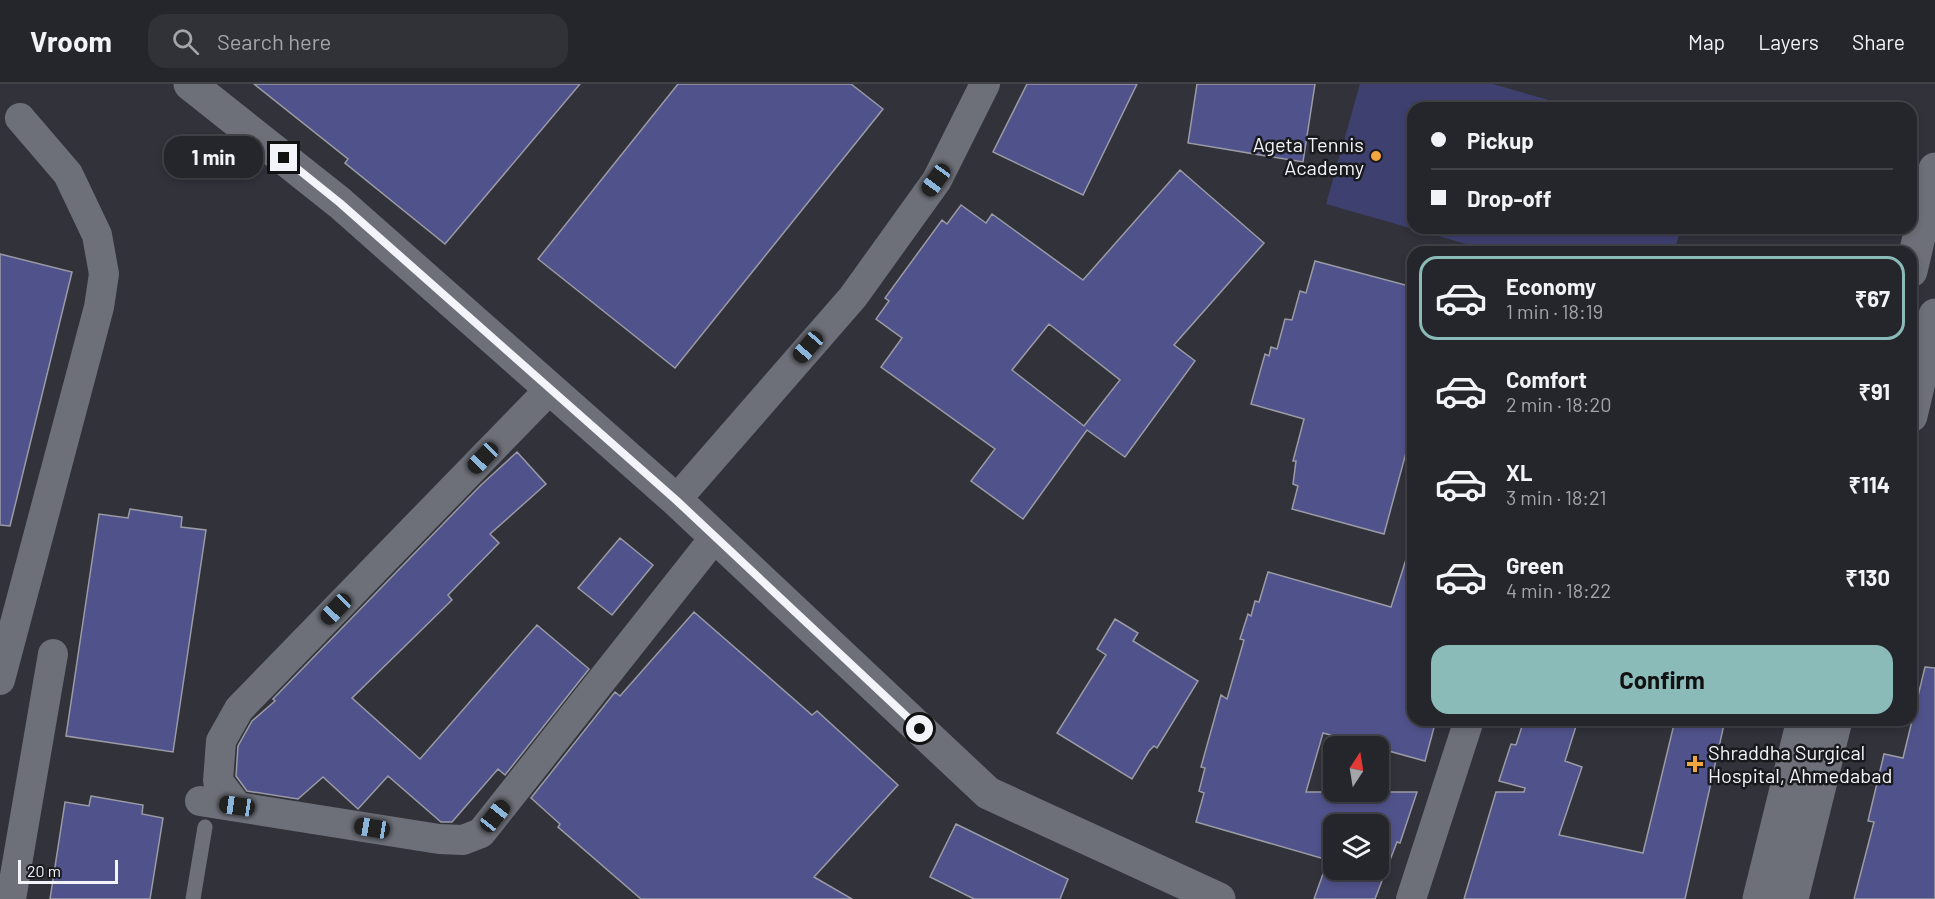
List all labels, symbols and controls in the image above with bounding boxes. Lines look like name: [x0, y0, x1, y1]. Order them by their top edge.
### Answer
search box: [148, 14, 568, 68]
text: Vroom: [30, 24, 112, 58]
icon: search: [169, 25, 202, 58]
text: Search here: [217, 28, 331, 54]
text: Map: [1688, 29, 1725, 54]
text: Layers: [1758, 29, 1819, 54]
text: Share: [1852, 29, 1905, 54]
text: Pickup: [1467, 127, 1534, 153]
place label: Ageta Tennis Academy: [1253, 132, 1364, 179]
callout: 1 min: [164, 137, 263, 179]
route end: [270, 144, 297, 171]
text: 1 min: [192, 145, 235, 169]
marker: Ageta Tennis Academy: [1369, 149, 1383, 163]
car: [918, 160, 954, 200]
text: Drop-off: [1467, 185, 1551, 211]
icon: car: [1434, 271, 1488, 325]
text: Economy: [1506, 273, 1596, 299]
text: ₹67: [1855, 285, 1890, 311]
text: 1 min · 18:19: [1506, 299, 1603, 323]
car: [789, 328, 827, 366]
icon: car: [1434, 364, 1488, 418]
text: Comfort: [1506, 366, 1587, 392]
text: ₹91: [1858, 378, 1890, 404]
text: 2 min · 18:20: [1506, 392, 1612, 416]
car: [464, 439, 502, 477]
icon: car: [1434, 457, 1488, 511]
text: XL: [1506, 459, 1532, 485]
text: ₹114: [1848, 471, 1890, 497]
text: 3 min · 18:21: [1506, 485, 1607, 509]
icon: car: [1434, 550, 1488, 604]
text: Green: [1506, 552, 1564, 578]
text: ₹130: [1845, 564, 1890, 590]
text: 4 min · 18:22: [1506, 578, 1611, 602]
car: [317, 590, 355, 628]
button: Confirm: [1431, 645, 1893, 714]
route start: [906, 715, 933, 742]
north arrow: [1323, 736, 1389, 802]
map controls: [1323, 736, 1389, 880]
place label: Shraddha Surgical Hospital, Ahmedabad: [1708, 740, 1892, 787]
marker: Shraddha Surgical Hospital, Ahmedabad: [1686, 755, 1704, 773]
car: [218, 795, 256, 817]
car: [477, 796, 513, 836]
button: layers: [1323, 814, 1389, 880]
car: [353, 816, 391, 840]
scale bar: [18, 857, 118, 884]
text: 20 m: [27, 861, 61, 880]

